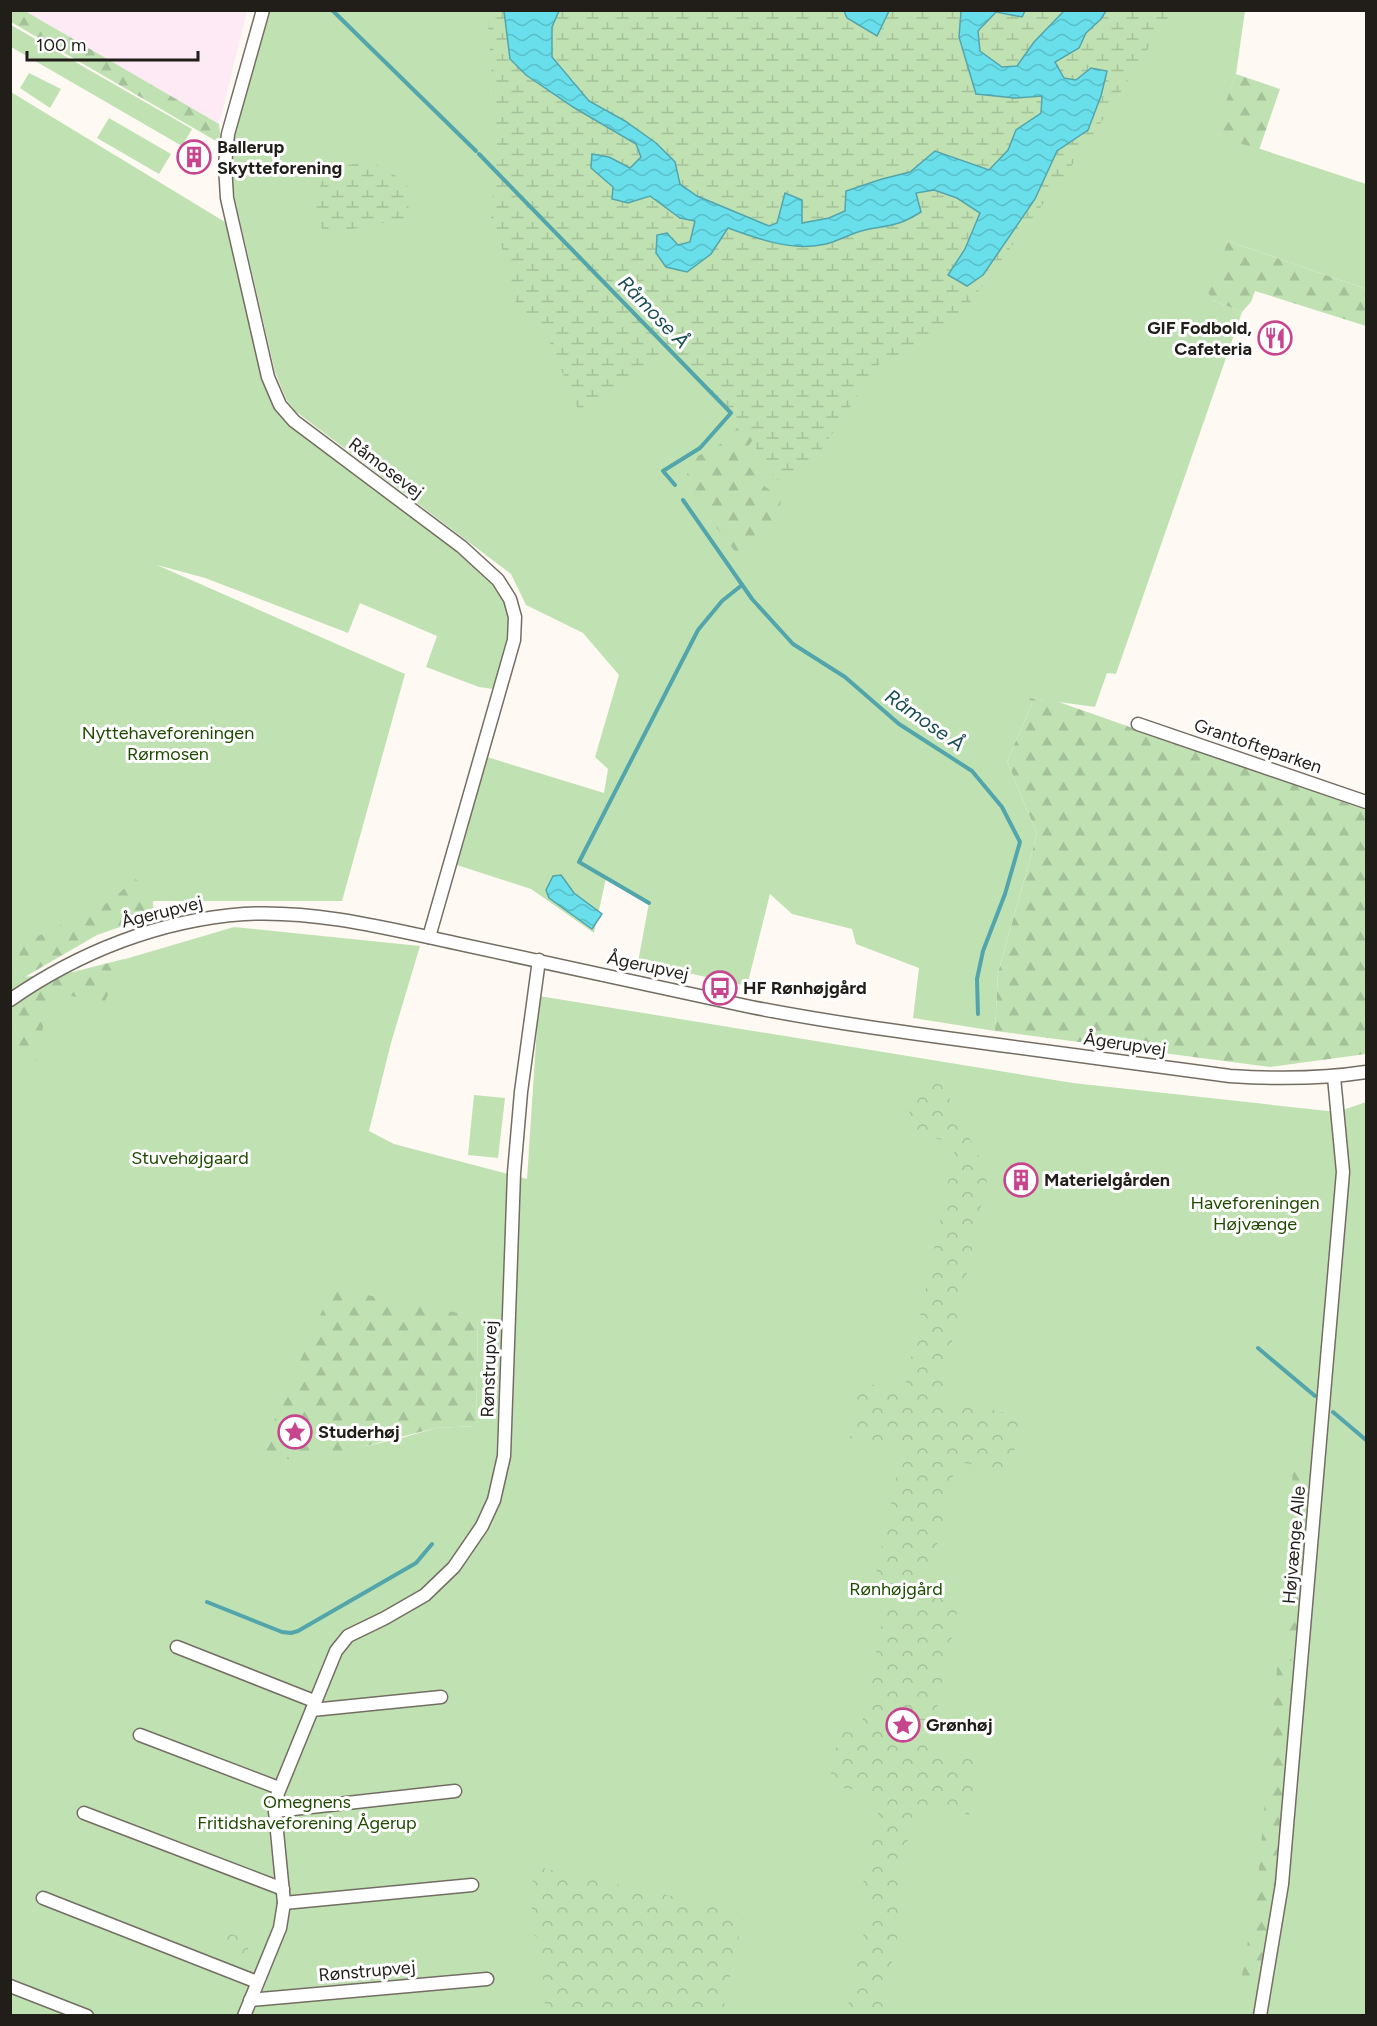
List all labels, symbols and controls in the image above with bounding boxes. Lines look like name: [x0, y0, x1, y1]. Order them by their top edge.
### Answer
scale bar: [27, 24, 198, 62]
text: 100 m: [36, 34, 86, 56]
place label: Ballerup Skytteforening: [217, 136, 342, 179]
building icon: Ballerup Skytteforening: [176, 139, 212, 175]
water label: Råmose Å: [613, 271, 695, 353]
place label: GIF Fodbold, Cafeteria: [1147, 317, 1252, 360]
restaurant icon: GIF Fodbold, Cafeteria: [1257, 320, 1293, 356]
street label: Råmosevej: [344, 433, 428, 503]
water label: Råmose Å: [881, 684, 969, 756]
street label: Grantofteparken: [1191, 714, 1325, 778]
park label: Nyttehaveforeningen Rørmosen: [82, 722, 254, 765]
street label: Ågerupvej: [119, 891, 205, 933]
street label: Ågerupvej: [605, 947, 691, 985]
bus stop icon: HF Rønhøjgård: [702, 970, 738, 1006]
place label: HF Rønhøjgård: [743, 977, 867, 999]
street label: Ågerupvej: [1082, 1027, 1168, 1061]
park label: Stuvehøjgaard: [131, 1147, 249, 1169]
building icon: Materielgården: [1003, 1162, 1039, 1198]
place label: Materielgården: [1044, 1169, 1170, 1191]
park label: Haveforeningen Højvænge: [1190, 1192, 1320, 1235]
street label: Rønstrupvej: [476, 1320, 502, 1418]
place icon: Studerhøj: [277, 1414, 313, 1450]
place label: Studerhøj: [318, 1421, 400, 1443]
street label: Højvænge Alle: [1278, 1485, 1310, 1605]
park label: Rønhøjgård: [849, 1578, 943, 1600]
place icon: Grønhøj: [885, 1707, 921, 1743]
place label: Grønhøj: [926, 1714, 993, 1736]
park label: Omegnens Fritidshaveforening Ågerup: [197, 1791, 417, 1834]
street label: Rønstrupvej: [318, 1956, 416, 1986]

